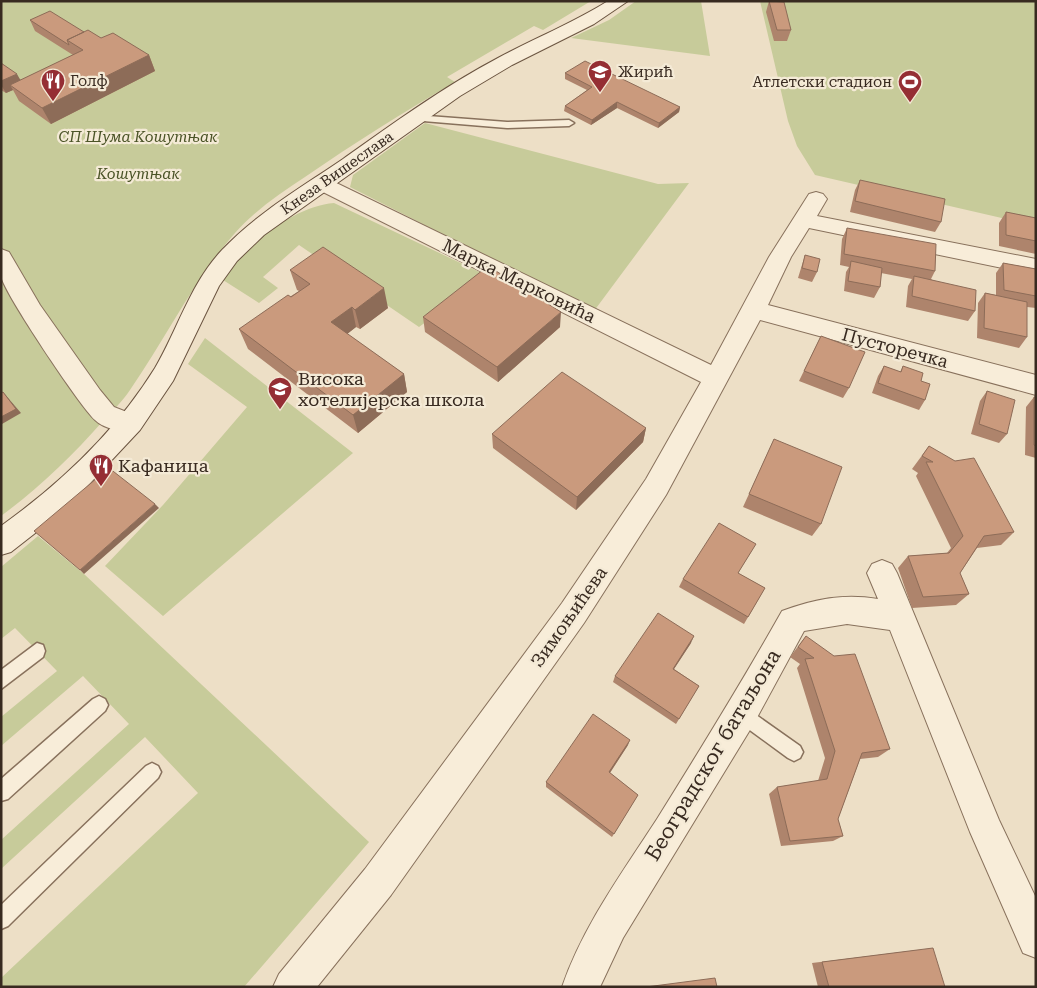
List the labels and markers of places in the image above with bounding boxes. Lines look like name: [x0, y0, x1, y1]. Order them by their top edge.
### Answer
school or university icon: Жирић: [587, 59, 613, 93]
place label: Жирић: [618, 63, 674, 81]
restaurant icon: Голф: [40, 68, 66, 102]
sports icon: Атлетски стадион: [897, 69, 923, 103]
place label: Голф: [70, 72, 108, 90]
place label: Атлетски стадион: [752, 73, 892, 91]
place label: Висока хотелијерска школа: [298, 368, 484, 410]
school or university icon: Висока хотелијерска школа: [267, 376, 293, 410]
restaurant icon: Кафаница: [88, 453, 114, 487]
place label: Кафаница: [118, 455, 209, 476]

